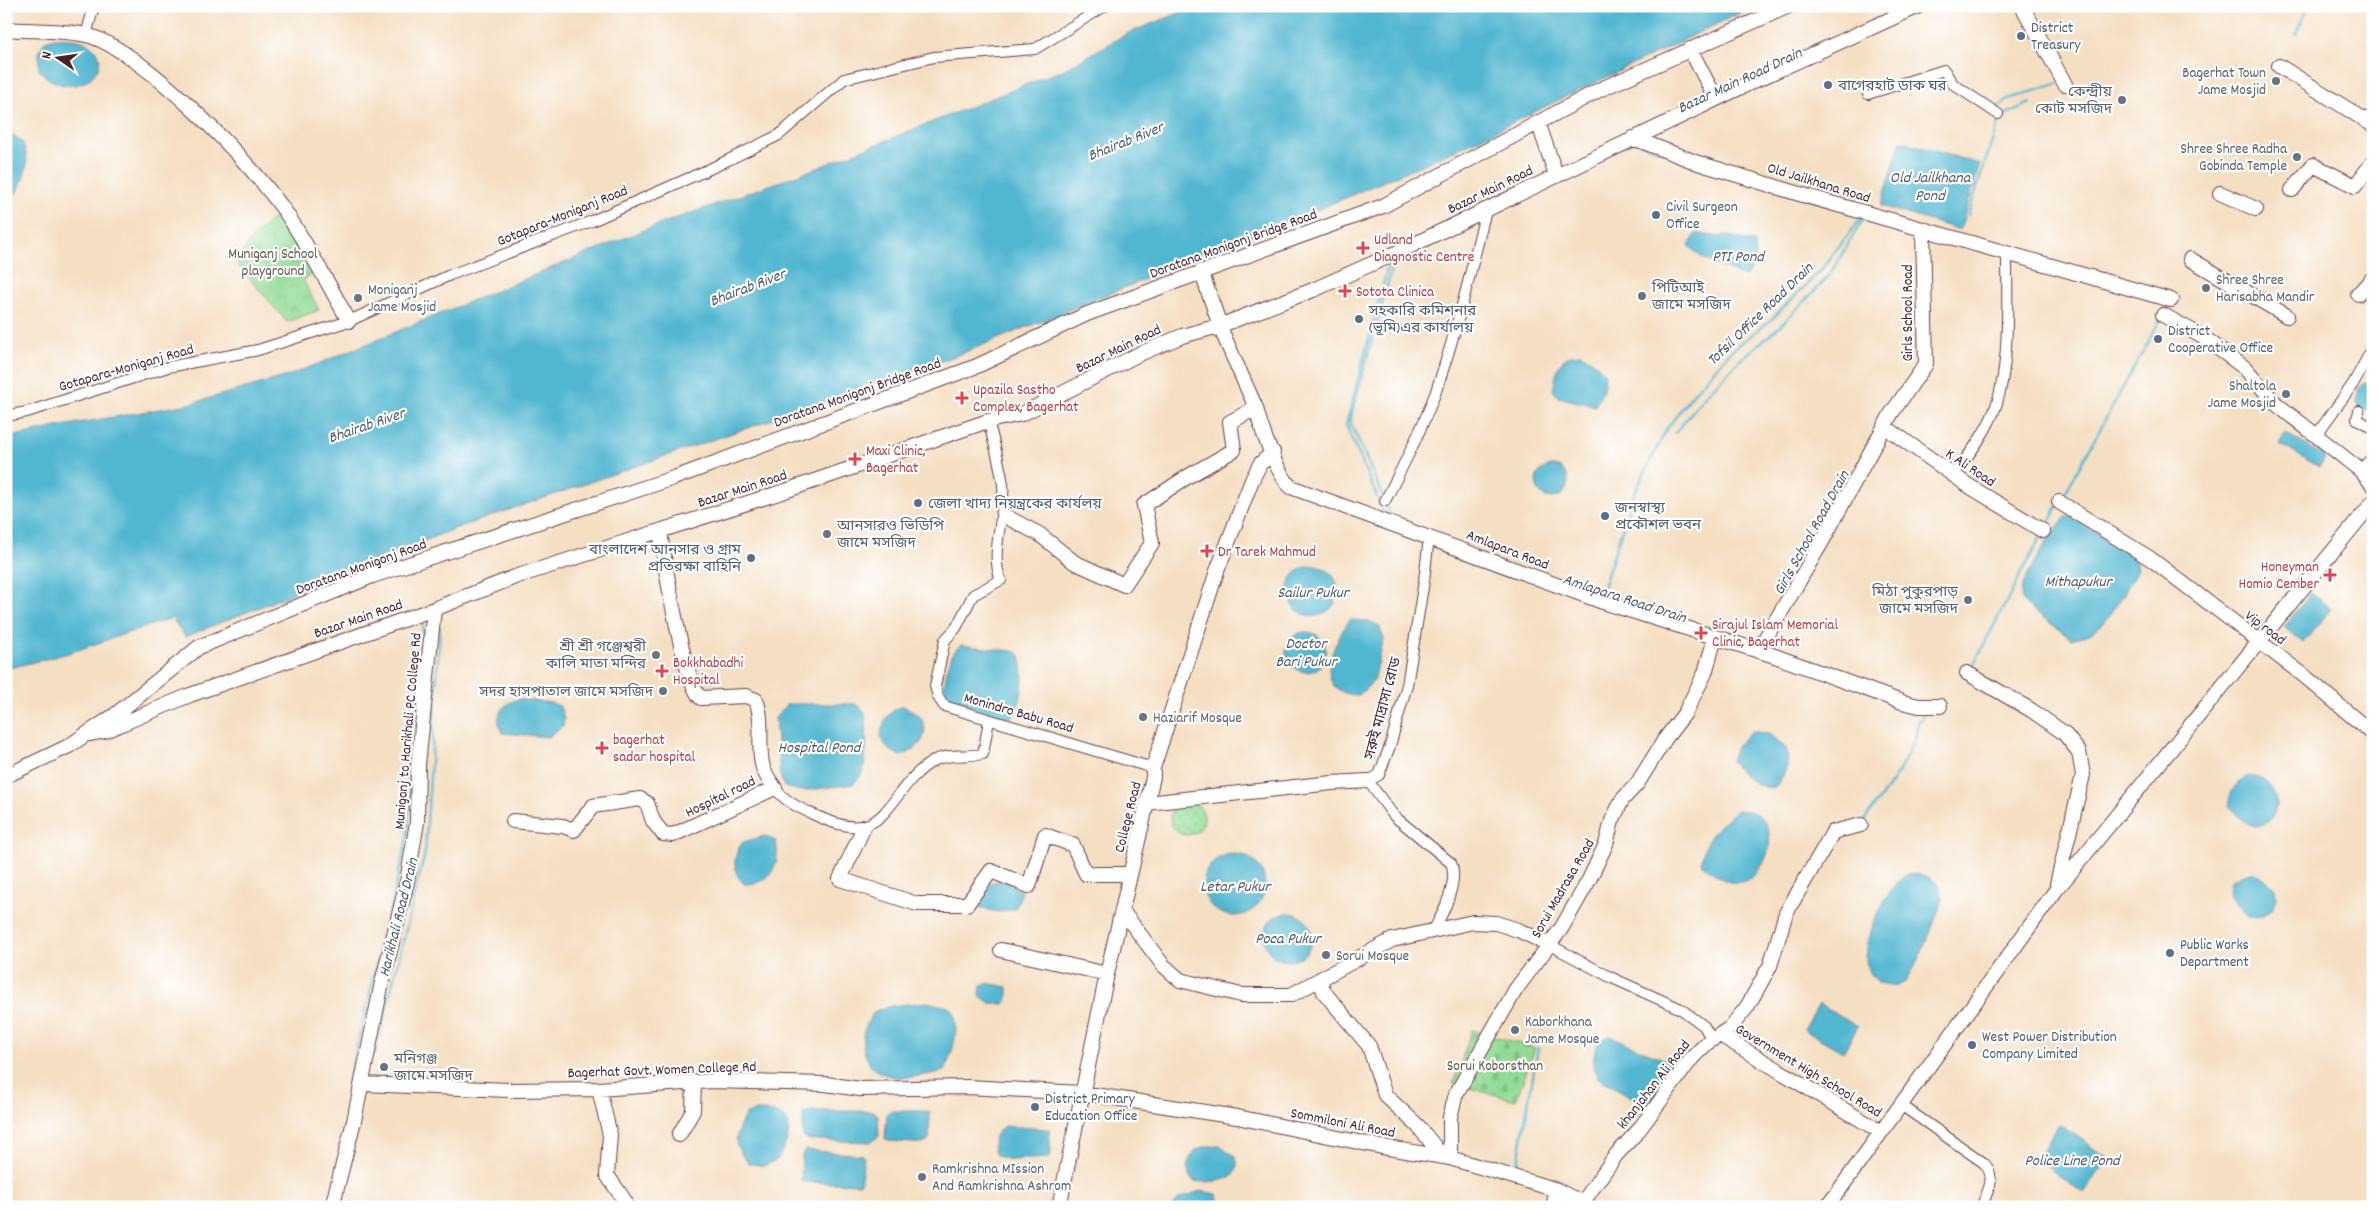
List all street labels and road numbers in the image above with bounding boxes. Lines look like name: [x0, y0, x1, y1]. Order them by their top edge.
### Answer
street label: Old Jailkhana Road: [1764, 158, 1873, 210]
street label: Bazar Main Road: [1444, 161, 1537, 221]
street label: Gotapara-Moniganj Road: [494, 181, 632, 253]
street label: Doratana Monigonj Bridge Road: [1147, 204, 1321, 285]
street label: Girls School Road: [1898, 264, 1920, 362]
street label: Bazar Main Road: [1072, 320, 1165, 380]
street label: Gotapara-Moniganj Road: [56, 339, 197, 399]
street label: Doratana Monigonj Bridge Road: [771, 353, 945, 434]
street label: K Ali Road: [1940, 444, 1999, 494]
street label: Bazar Main Road: [695, 465, 790, 515]
street label: Amlapara Road: [1463, 525, 1552, 577]
street label: Doratana Monigonj Road: [293, 534, 430, 602]
street label: Bazar Main Road: [311, 594, 406, 645]
street label: Vip road: [2240, 606, 2290, 651]
street label: Munigonj to Harikhali PC College Rd: [389, 632, 429, 830]
street label: সরুই মাদ্রাসা রোড: [1359, 655, 1408, 763]
street label: Monindro Babu Road: [961, 688, 1076, 740]
street label: Hospital road: [682, 771, 760, 824]
street label: College Road: [1109, 780, 1148, 855]
street label: Sorui Madrasa Road: [1526, 835, 1601, 943]
street label: Government High School Road: [1730, 1019, 1885, 1124]
street label: khanjahan Ali Road: [1613, 1036, 1697, 1135]
street label: Bagerhat Govt. Women College Rd: [567, 1057, 757, 1085]
street label: Sommiloni Ali Road: [1288, 1103, 1397, 1145]

